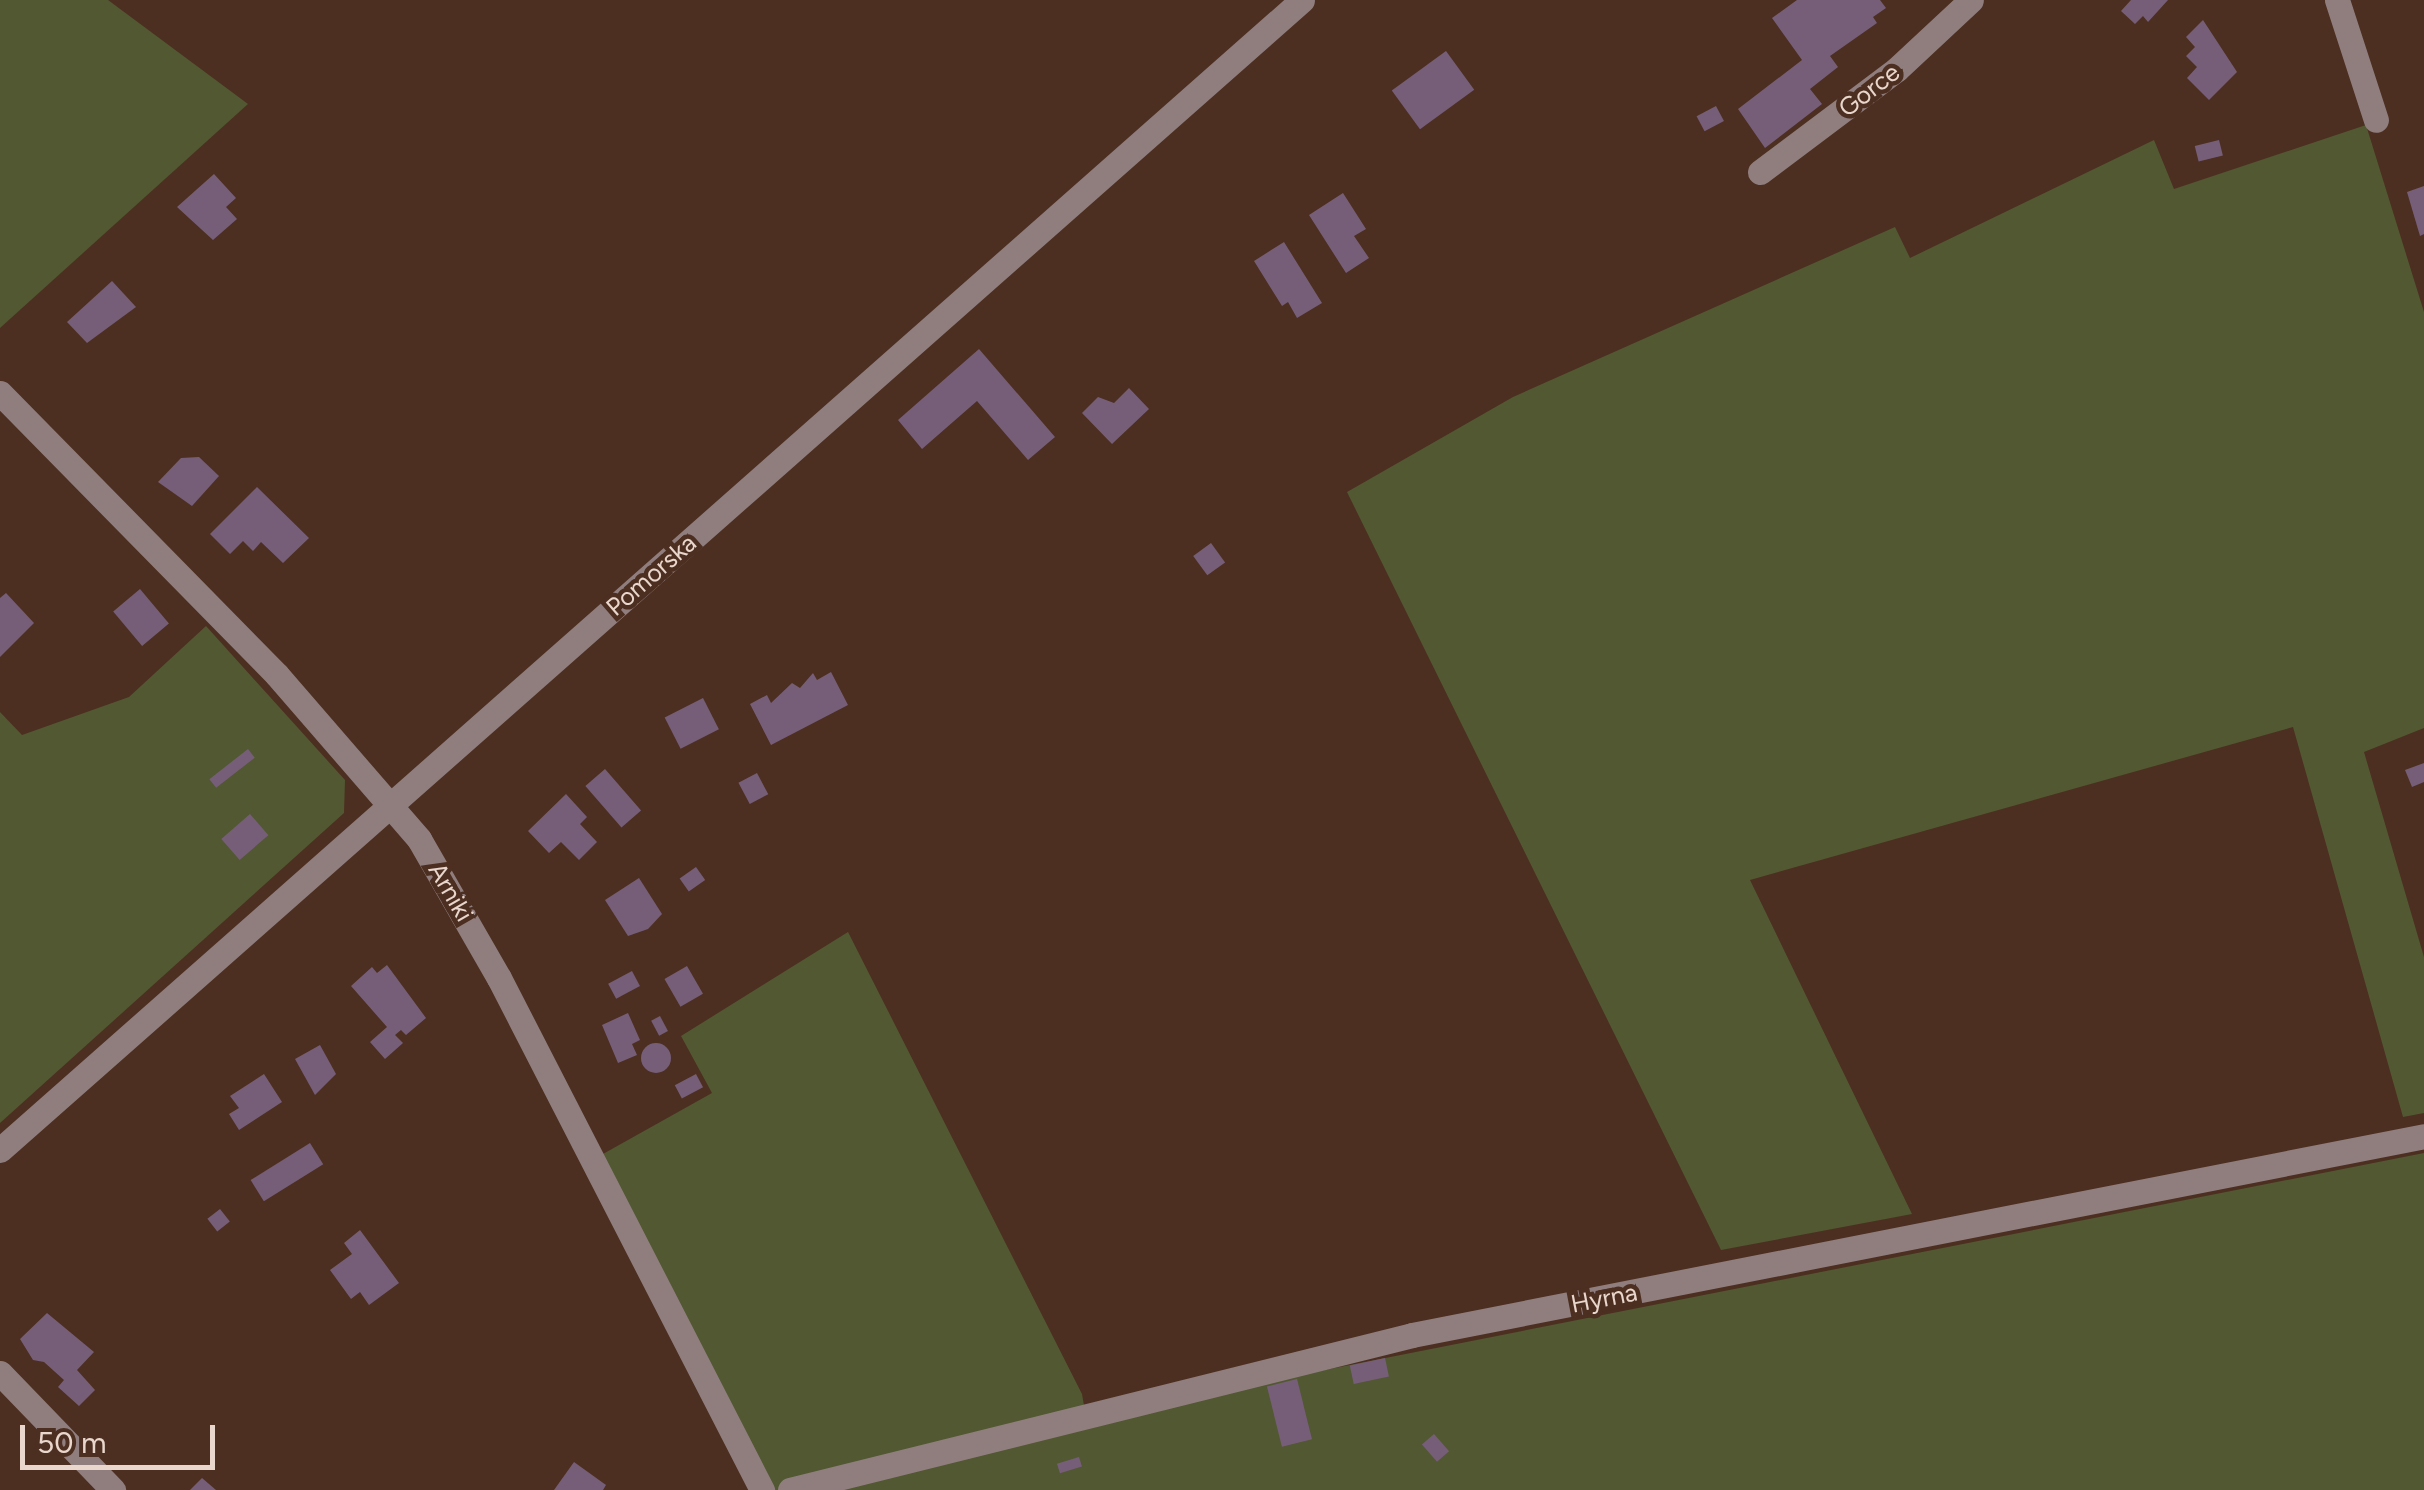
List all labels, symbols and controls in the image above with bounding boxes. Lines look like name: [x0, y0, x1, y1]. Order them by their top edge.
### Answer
street label: Gorce: [1833, 57, 1905, 123]
street label: Pomorska: [600, 528, 702, 622]
street label: Arniki: [422, 857, 480, 927]
street label: Hyrna: [1568, 1277, 1640, 1319]
scale bar: [25, 1405, 220, 1467]
text: 50 m: [37, 1424, 106, 1461]

